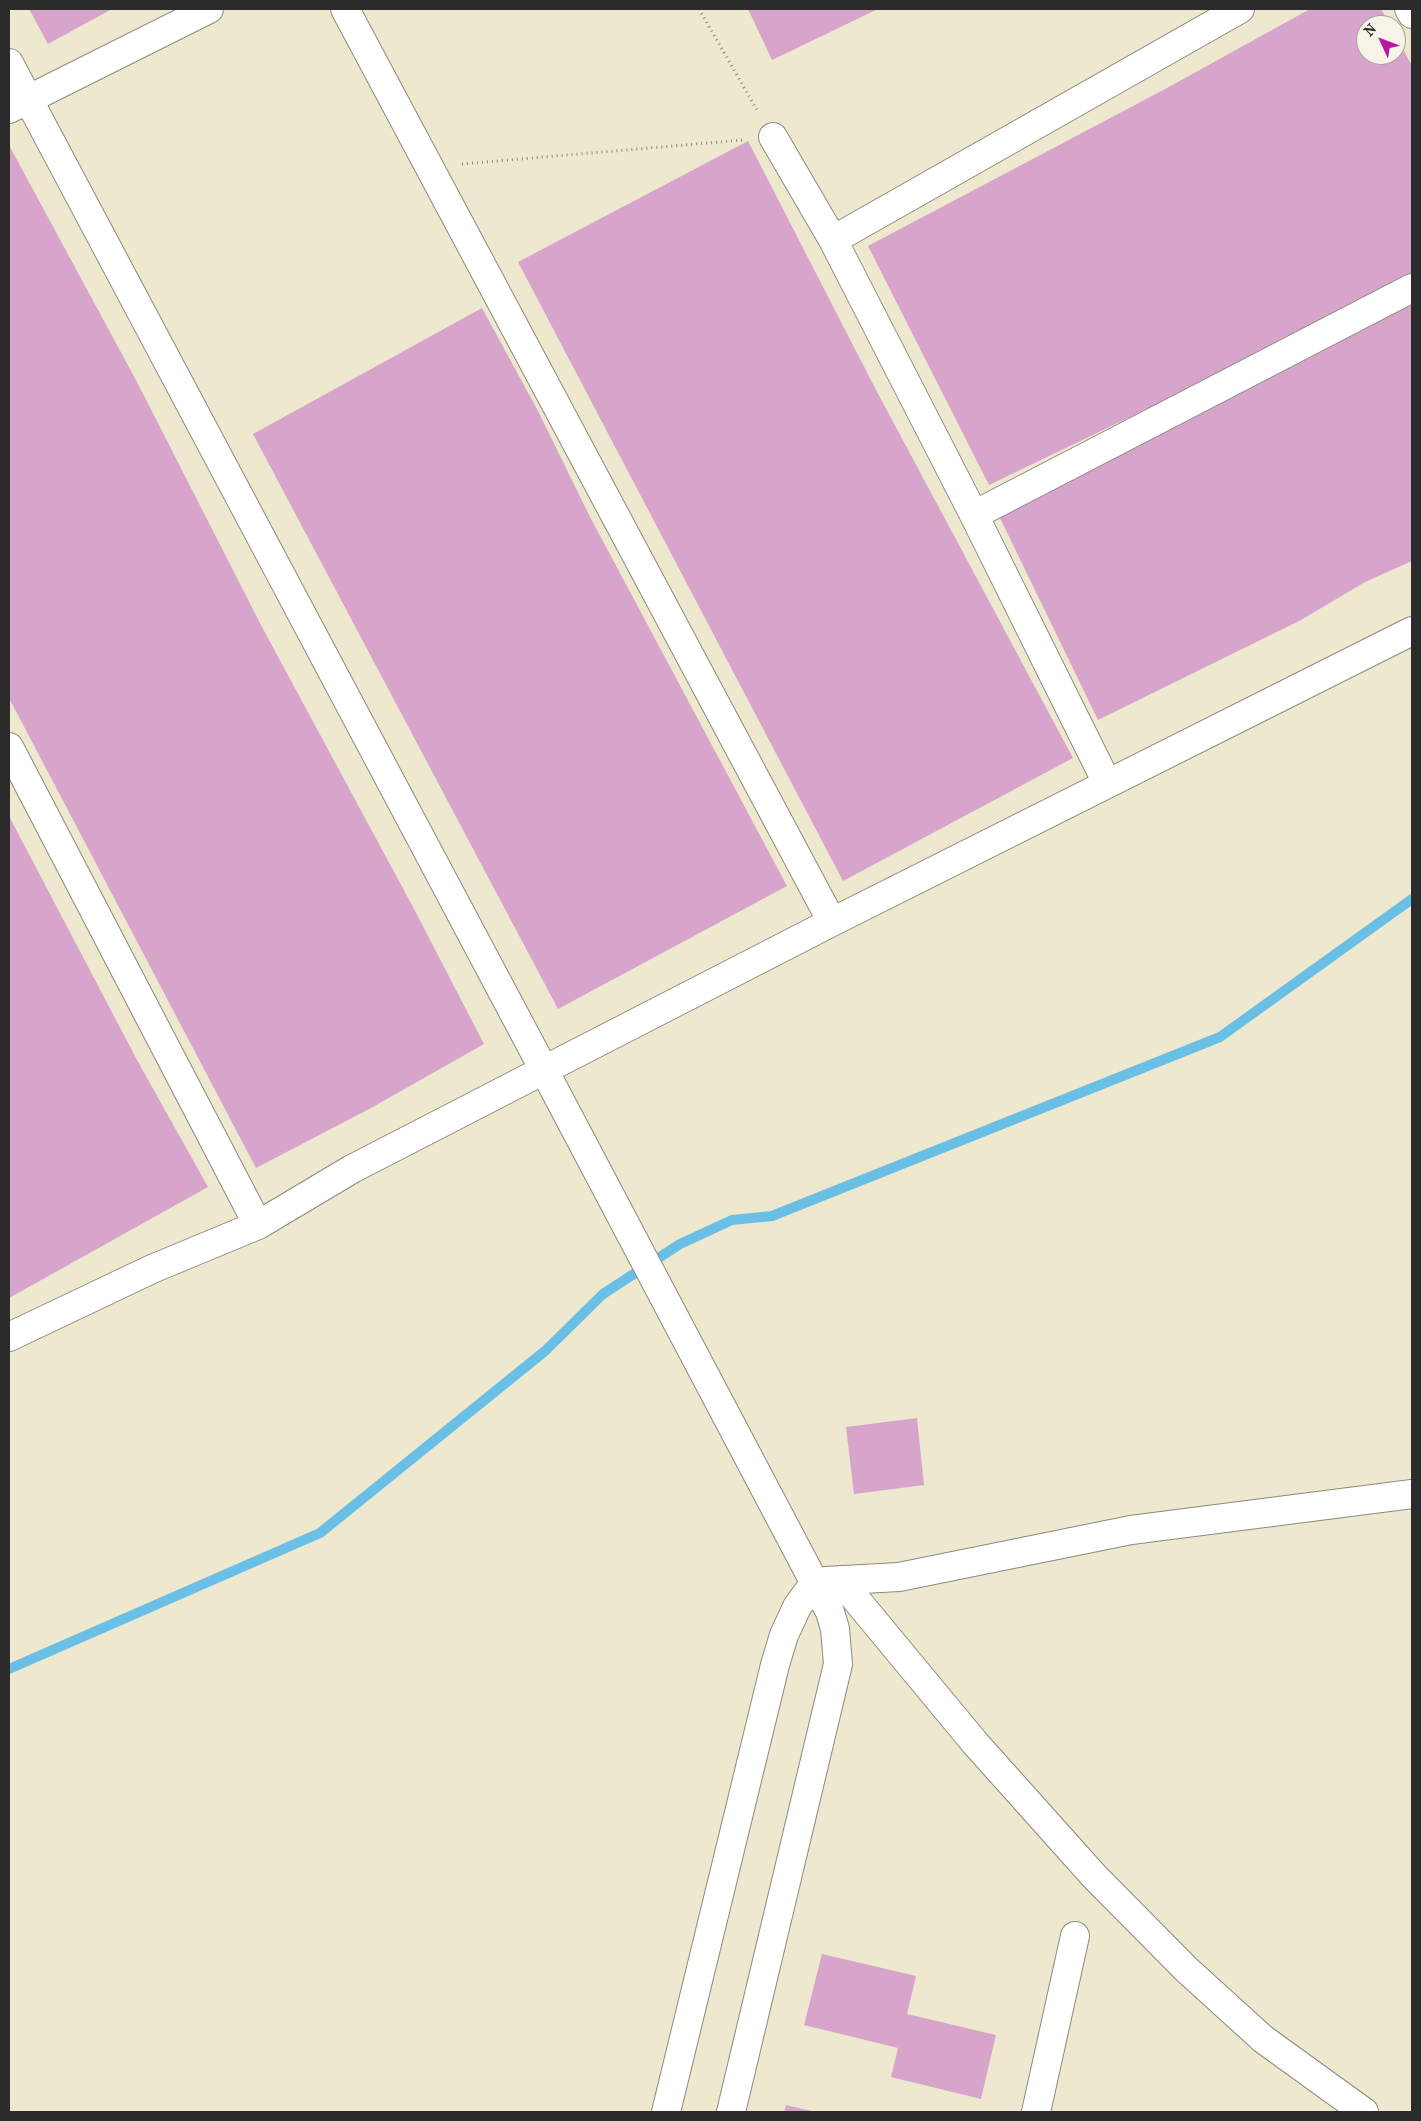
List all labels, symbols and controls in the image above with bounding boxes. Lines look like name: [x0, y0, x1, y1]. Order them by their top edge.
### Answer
north arrow: [1356, 15, 1406, 65]
text: N: [1361, 20, 1380, 40]

